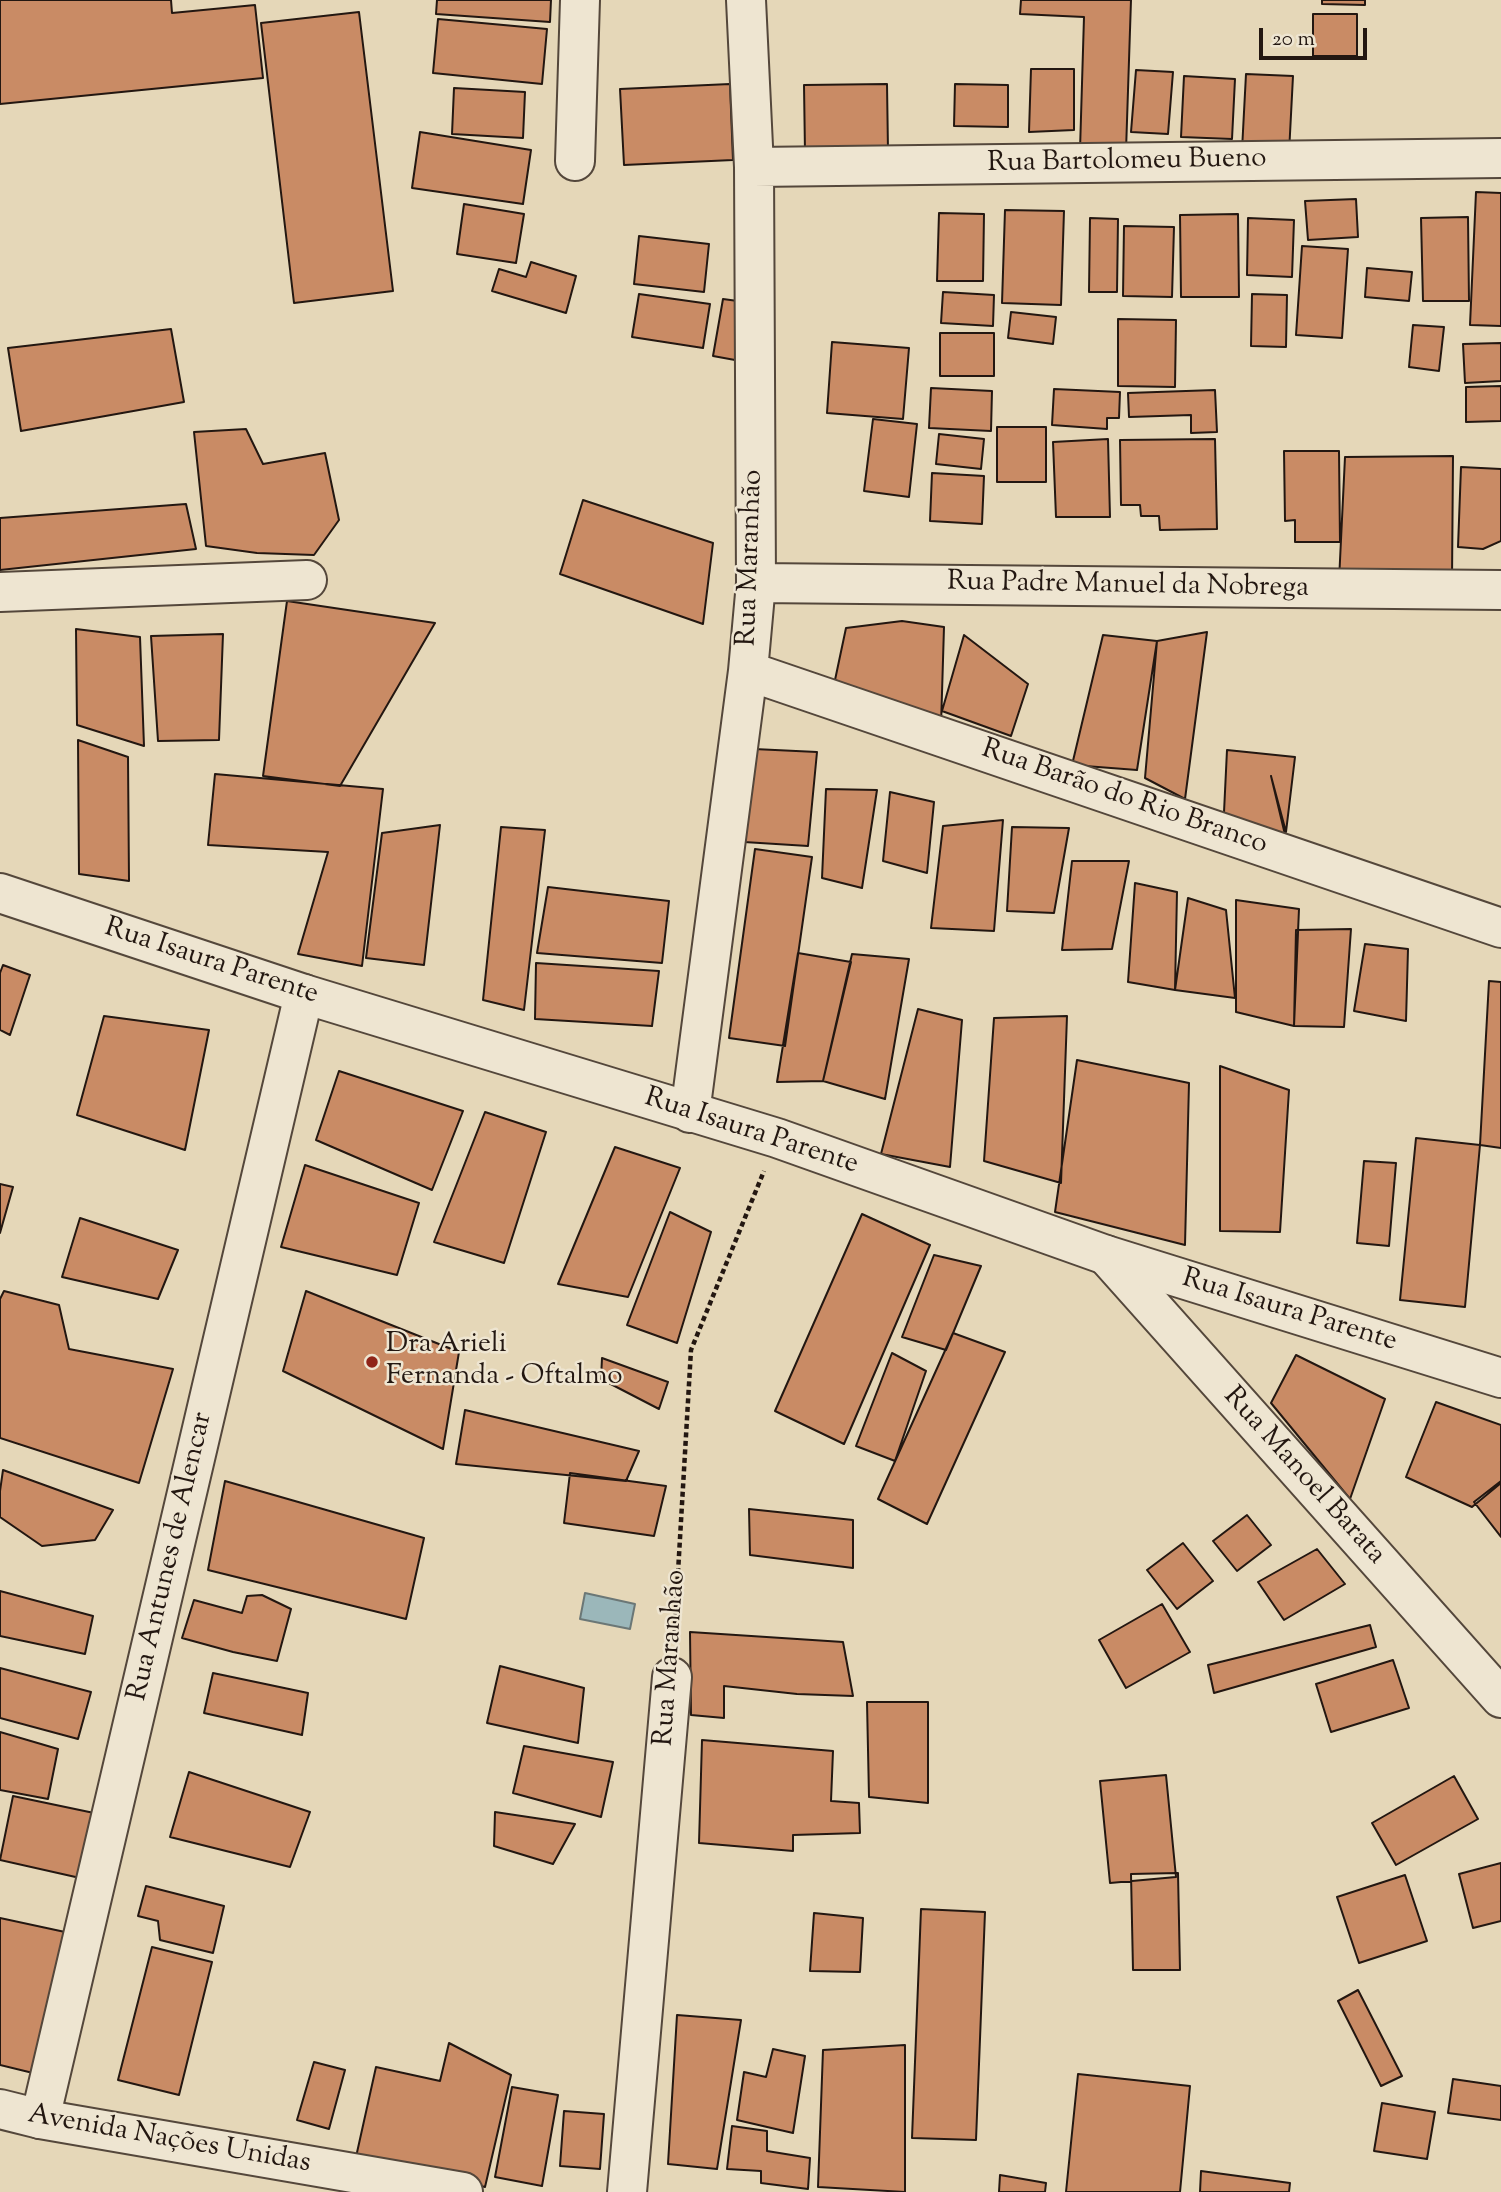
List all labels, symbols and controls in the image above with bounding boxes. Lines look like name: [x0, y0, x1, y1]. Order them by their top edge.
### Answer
scale bar: [1263, 14, 1372, 58]
text: 20 m: [1272, 25, 1315, 55]
street label: Rua Bartolomeu Bueno: [987, 144, 1267, 182]
street label: Rua Maranhão: [732, 469, 772, 647]
street label: Rua Padre Manuel da Nobrega: [947, 567, 1309, 607]
street label: Rua Barão do Rio Branco: [977, 734, 1271, 864]
street label: Rua Isaura Parente: [100, 913, 322, 1013]
street label: Rua Isaura Parente: [640, 1083, 862, 1183]
street label: Rua Isaura Parente: [1178, 1263, 1400, 1361]
place label: Dra Arieli Fernanda - Oftalmo: [386, 1329, 623, 1395]
marker: Dra Arieli Fernanda - Oftalmo: [364, 1354, 380, 1370]
street label: Rua Manoel Barata: [1215, 1381, 1391, 1573]
street label: Rua Antunes de Alencar: [122, 1409, 222, 1705]
street label: Rua Maranhão: [649, 1569, 695, 1747]
street label: Avenida Nações Unidas: [25, 2100, 313, 2182]

